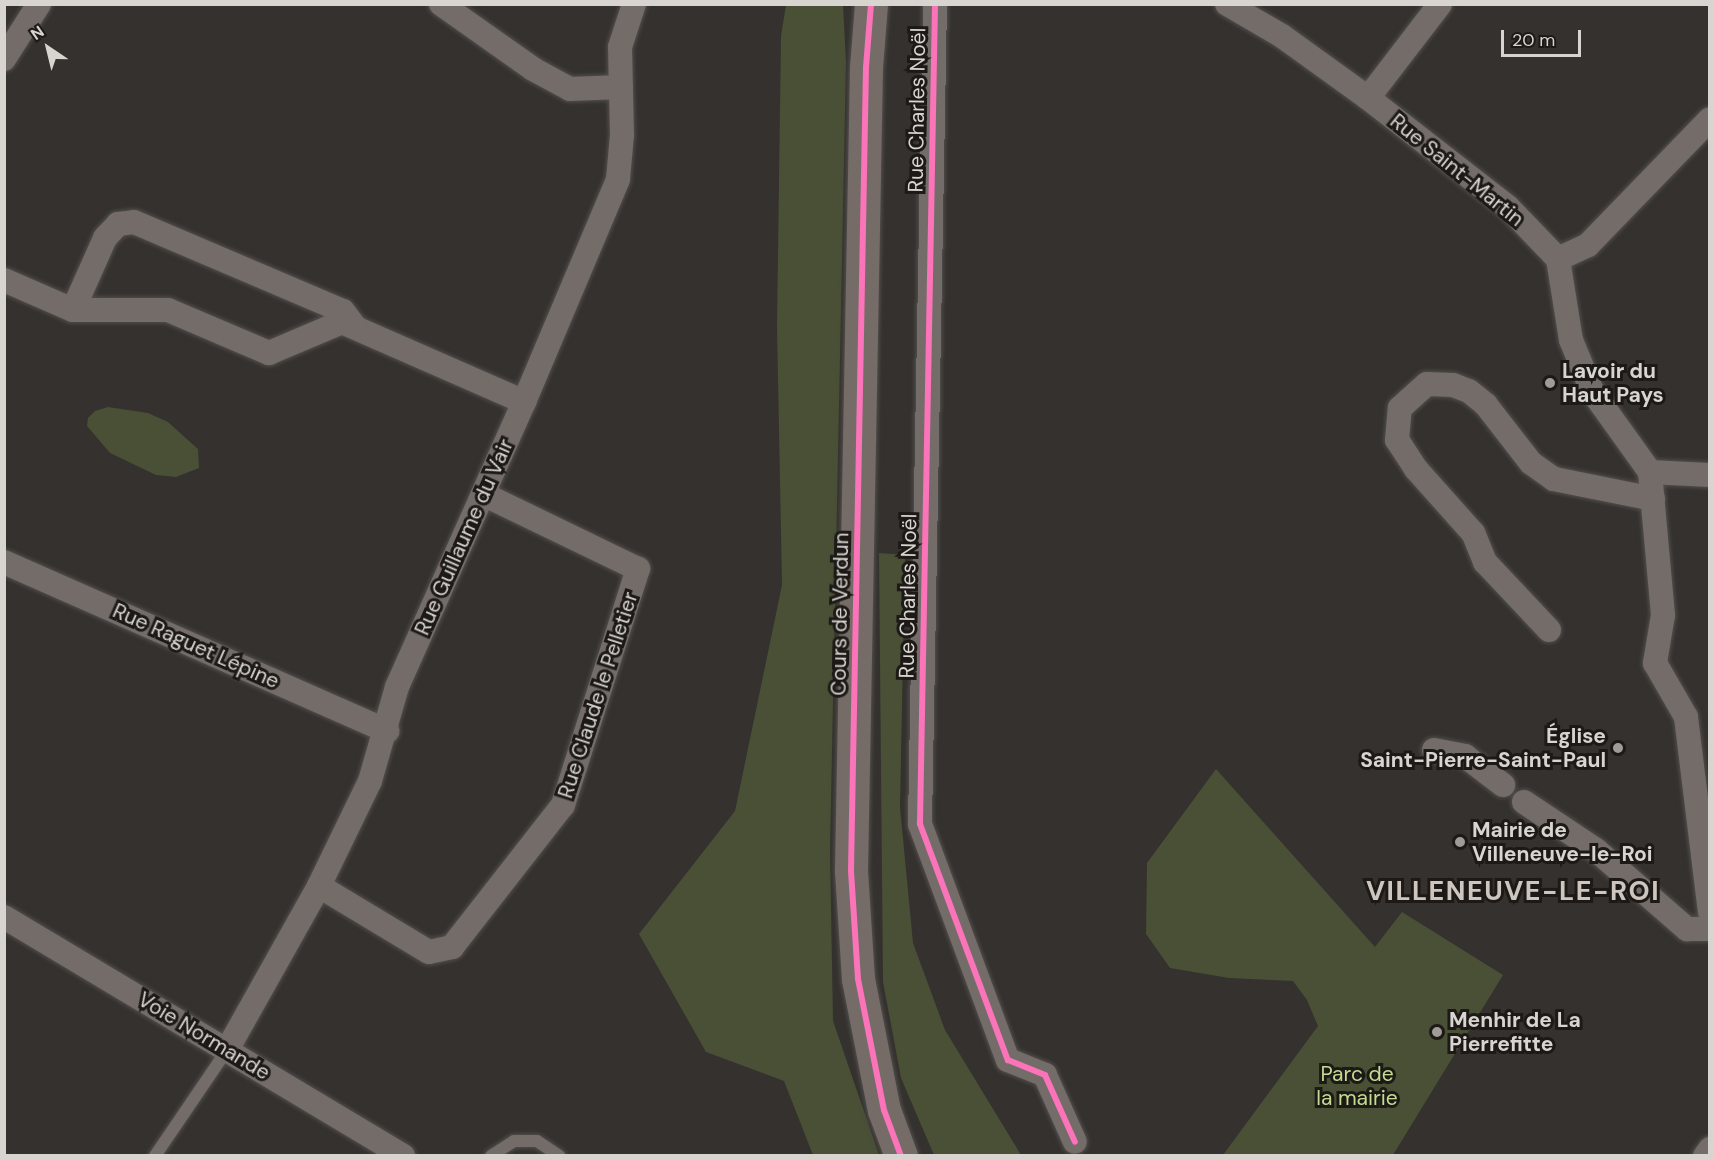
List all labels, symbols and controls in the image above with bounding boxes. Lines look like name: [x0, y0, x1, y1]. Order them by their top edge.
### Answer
north arrow: [18, 18, 78, 78]
scale bar: [1504, 18, 1584, 56]
text: N: [27, 21, 48, 45]
street label: Rue Charles Noël: [903, 27, 931, 193]
text: 20 m: [1512, 28, 1555, 52]
street label: Rue Saint-Martin: [1385, 108, 1529, 232]
place label: Lavoir du Haut Pays: [1562, 358, 1664, 408]
marker: Lavoir du Haut Pays: [1543, 376, 1557, 390]
street label: Rue Guillaume du Vair: [409, 435, 519, 639]
street label: Rue Charles Noël: [894, 513, 922, 679]
street label: Cours de Verdun: [826, 532, 854, 696]
street label: Rue Claude le Pelletier: [553, 589, 643, 801]
street label: Rue Raguet Lépine: [109, 598, 283, 694]
place label: Église Saint-Pierre-Saint-Paul: [1360, 723, 1606, 773]
marker: Église Saint-Pierre-Saint-Paul: [1611, 741, 1625, 755]
place label: Mairie de Villeneuve-le-Roi: [1472, 817, 1653, 867]
marker: Mairie de Villeneuve-le-Roi: [1453, 835, 1467, 849]
district label: VILLENEUVE-LE-ROI: [1366, 875, 1660, 907]
street label: Voie Normande: [133, 987, 275, 1085]
place label: Menhir de La Pierrefitte: [1449, 1007, 1581, 1057]
marker: Menhir de La Pierrefitte: [1430, 1025, 1444, 1039]
park label: Parc de la mairie: [1316, 1061, 1398, 1111]

